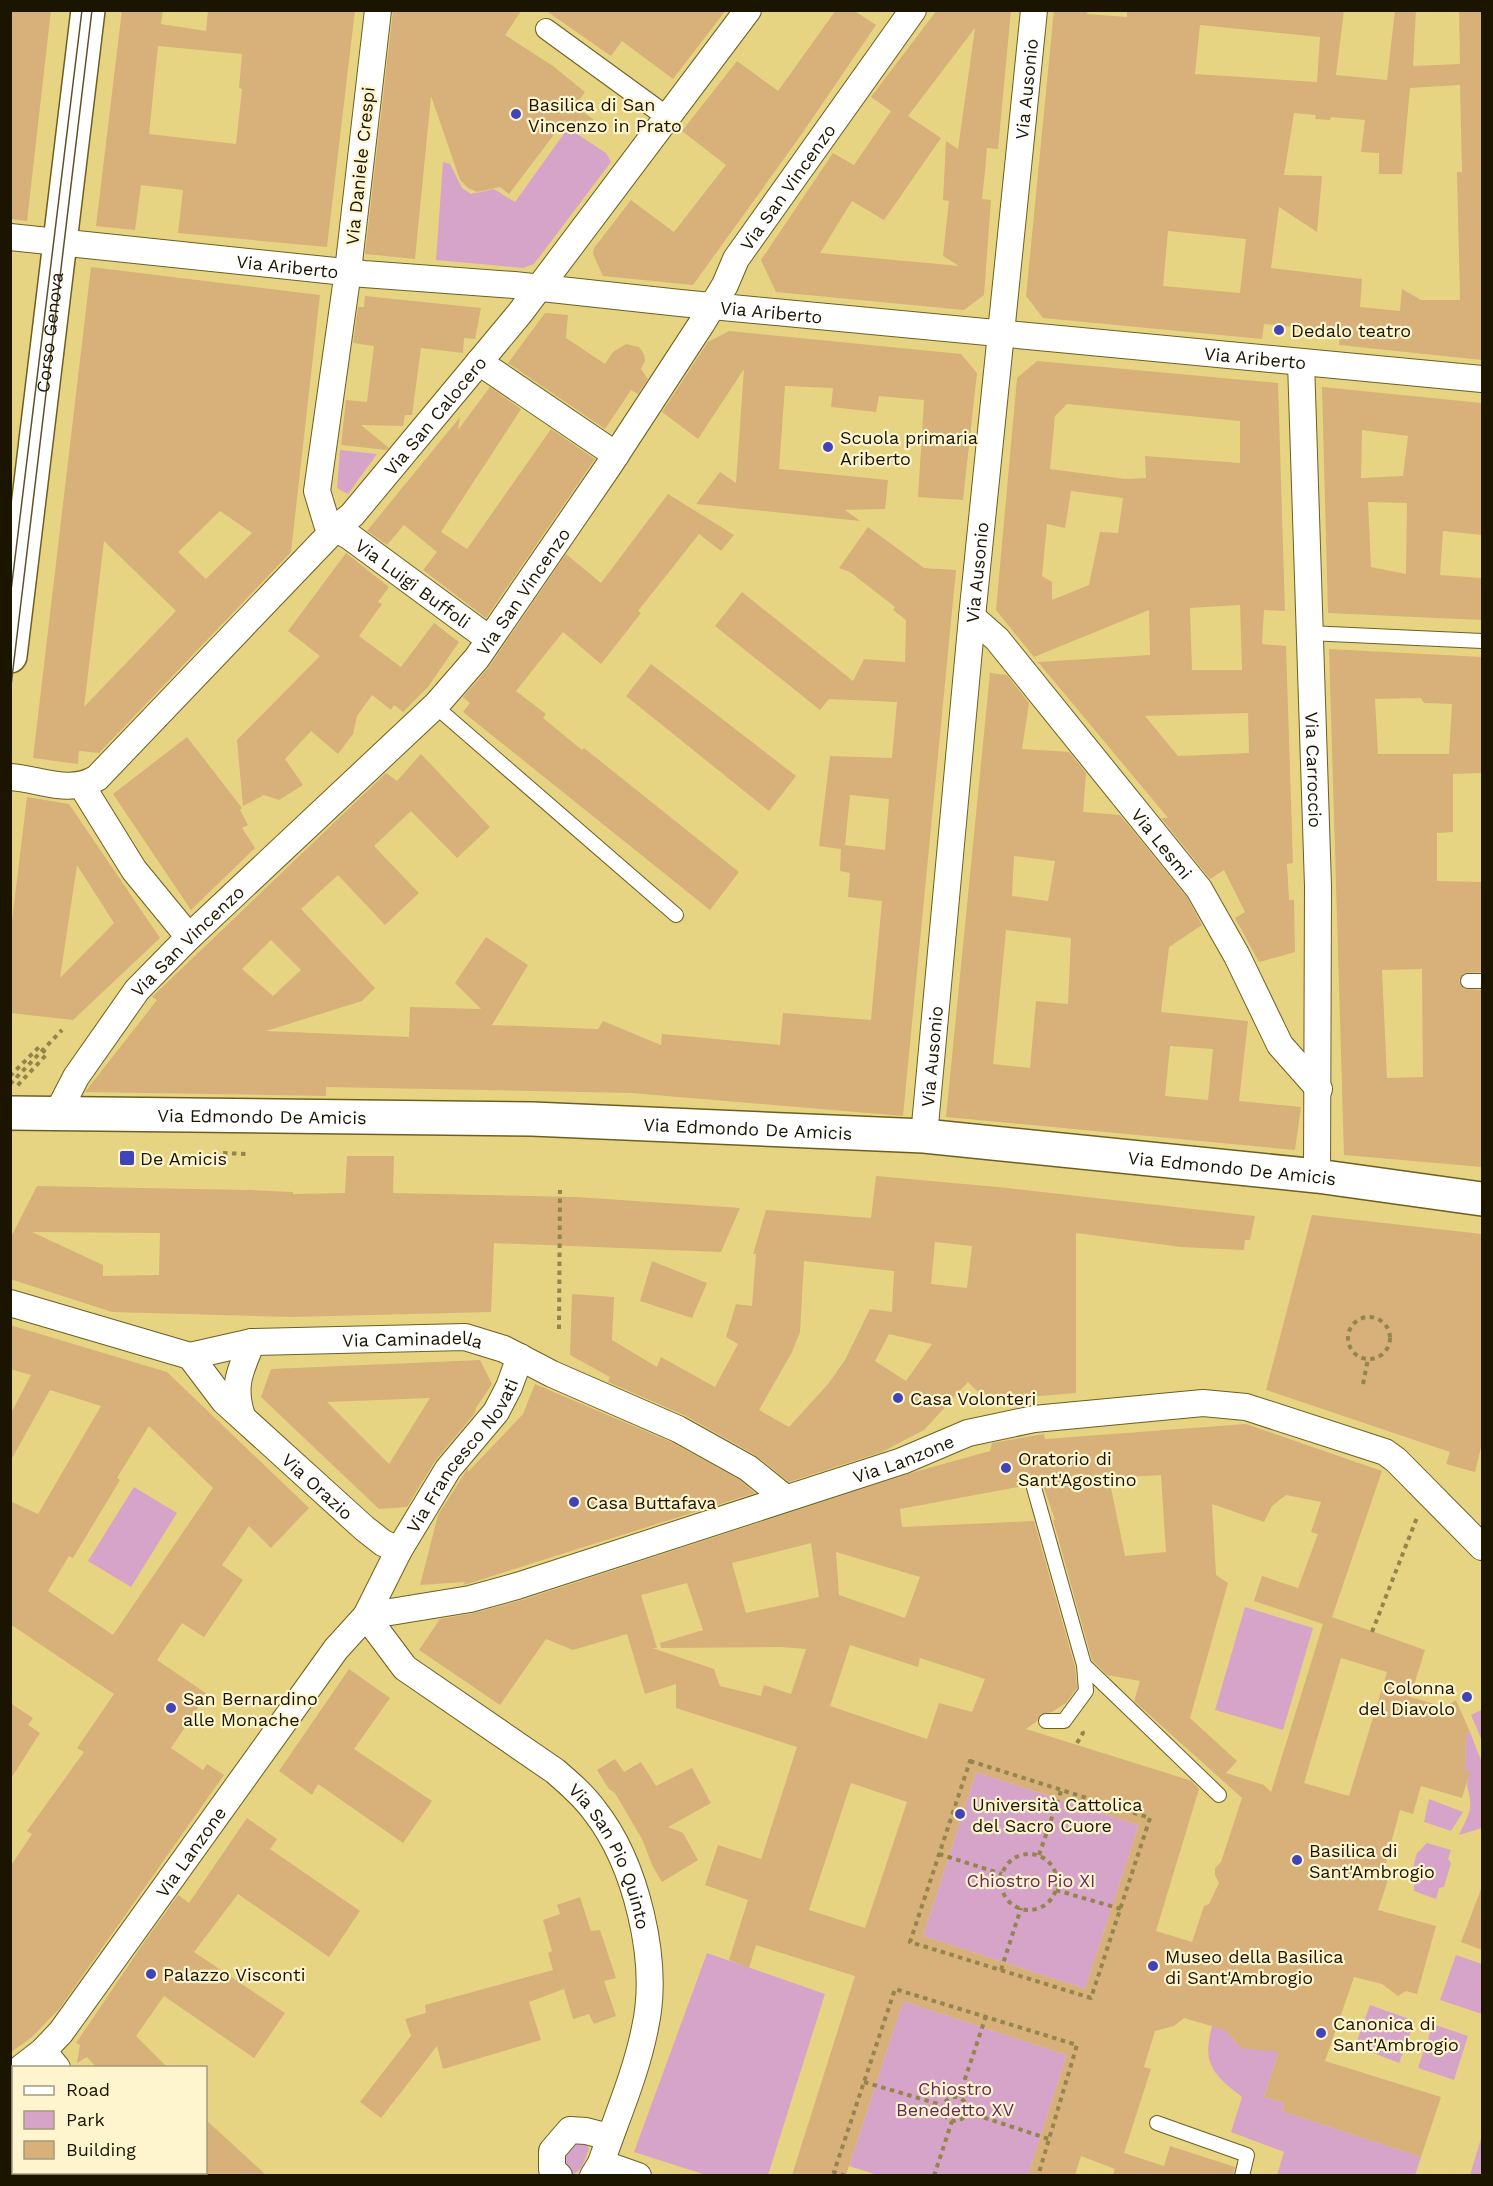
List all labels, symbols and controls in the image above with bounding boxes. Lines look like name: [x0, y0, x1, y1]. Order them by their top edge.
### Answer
street label: Via Ausonio: [1010, 37, 1042, 141]
street label: Via Daniele Crespi: [341, 86, 379, 246]
place label: Basilica di San Vincenzo in Prato: [528, 94, 682, 136]
marker: Basilica di San Vincenzo in Prato: [509, 107, 523, 121]
street label: Via San Vincenzo: [735, 119, 839, 254]
street label: Via Ariberto: [235, 250, 340, 282]
street label: Corso Genova: [31, 271, 67, 394]
street label: Via Ariberto: [719, 296, 823, 327]
place label: Dedalo teatro: [1291, 320, 1411, 341]
marker: Dedalo teatro: [1272, 323, 1286, 337]
street label: Via Ariberto: [1203, 342, 1307, 373]
street label: Via San Calocero: [379, 352, 490, 479]
place label: Scuola primaria Ariberto: [840, 427, 978, 469]
marker: Scuola primaria Ariberto: [821, 440, 835, 454]
street label: Via Ausonio: [961, 521, 992, 624]
street label: Via San Vincenzo: [472, 523, 574, 659]
street label: Via Luigi Buffoli: [352, 534, 475, 632]
street label: Via Carroccio: [1302, 711, 1327, 828]
street label: Via Lesmi: [1127, 804, 1197, 883]
street label: Via San Vincenzo: [126, 881, 248, 1001]
street label: Via Ausonio: [916, 1005, 947, 1108]
street label: Via Edmondo De Amicis: [157, 1104, 367, 1128]
street label: Via Edmondo De Amicis: [643, 1113, 853, 1143]
street label: Via Edmondo De Amicis: [1127, 1146, 1337, 1189]
place label: De Amicis: [140, 1148, 227, 1169]
marker: De Amicis: [118, 1149, 136, 1167]
street label: Via Caminadella: [342, 1326, 486, 1352]
street label: Via Francesco Novati: [402, 1375, 522, 1536]
place label: Casa Volonteri: [910, 1388, 1036, 1409]
marker: Casa Volonteri: [891, 1391, 905, 1405]
street label: Via Lanzone: [850, 1430, 957, 1487]
place label: Oratorio di Sant'Agostino: [1018, 1448, 1137, 1490]
street label: Via Orazio: [278, 1449, 358, 1523]
marker: Oratorio di Sant'Agostino: [999, 1461, 1013, 1475]
place label: Casa Buttafava: [586, 1492, 717, 1513]
marker: Casa Buttafava: [567, 1495, 581, 1509]
place label: Colonna del Diavolo: [1358, 1677, 1455, 1719]
place label: San Bernardino alle Monache: [183, 1688, 318, 1730]
marker: Colonna del Diavolo: [1460, 1690, 1474, 1704]
marker: San Bernardino alle Monache: [164, 1701, 178, 1715]
street label: Via San Pio Quinto: [565, 1778, 654, 1931]
place label: Università Cattolica del Sacro Cuore: [972, 1794, 1143, 1836]
street label: Via Lanzone: [151, 1802, 230, 1901]
marker: Università Cattolica del Sacro Cuore: [953, 1807, 967, 1821]
place label: Basilica di Sant'Ambrogio: [1309, 1840, 1435, 1882]
marker: Basilica di Sant'Ambrogio: [1290, 1853, 1304, 1867]
park label: Chiostro Pio XI: [967, 1870, 1095, 1891]
place label: Museo della Basilica di Sant'Ambrogio: [1165, 1946, 1344, 1988]
marker: Museo della Basilica di Sant'Ambrogio: [1146, 1959, 1160, 1973]
place label: Palazzo Visconti: [163, 1964, 305, 1985]
marker: Palazzo Visconti: [144, 1967, 158, 1981]
place label: Canonica di Sant'Ambrogio: [1333, 2013, 1459, 2055]
marker: Canonica di Sant'Ambrogio: [1314, 2026, 1328, 2040]
legend: [12, 2066, 207, 2174]
park label: Chiostro Benedetto XV: [896, 2078, 1014, 2120]
text: Road: [66, 2079, 110, 2100]
text: Park: [66, 2109, 105, 2130]
text: Building: [66, 2139, 136, 2160]

